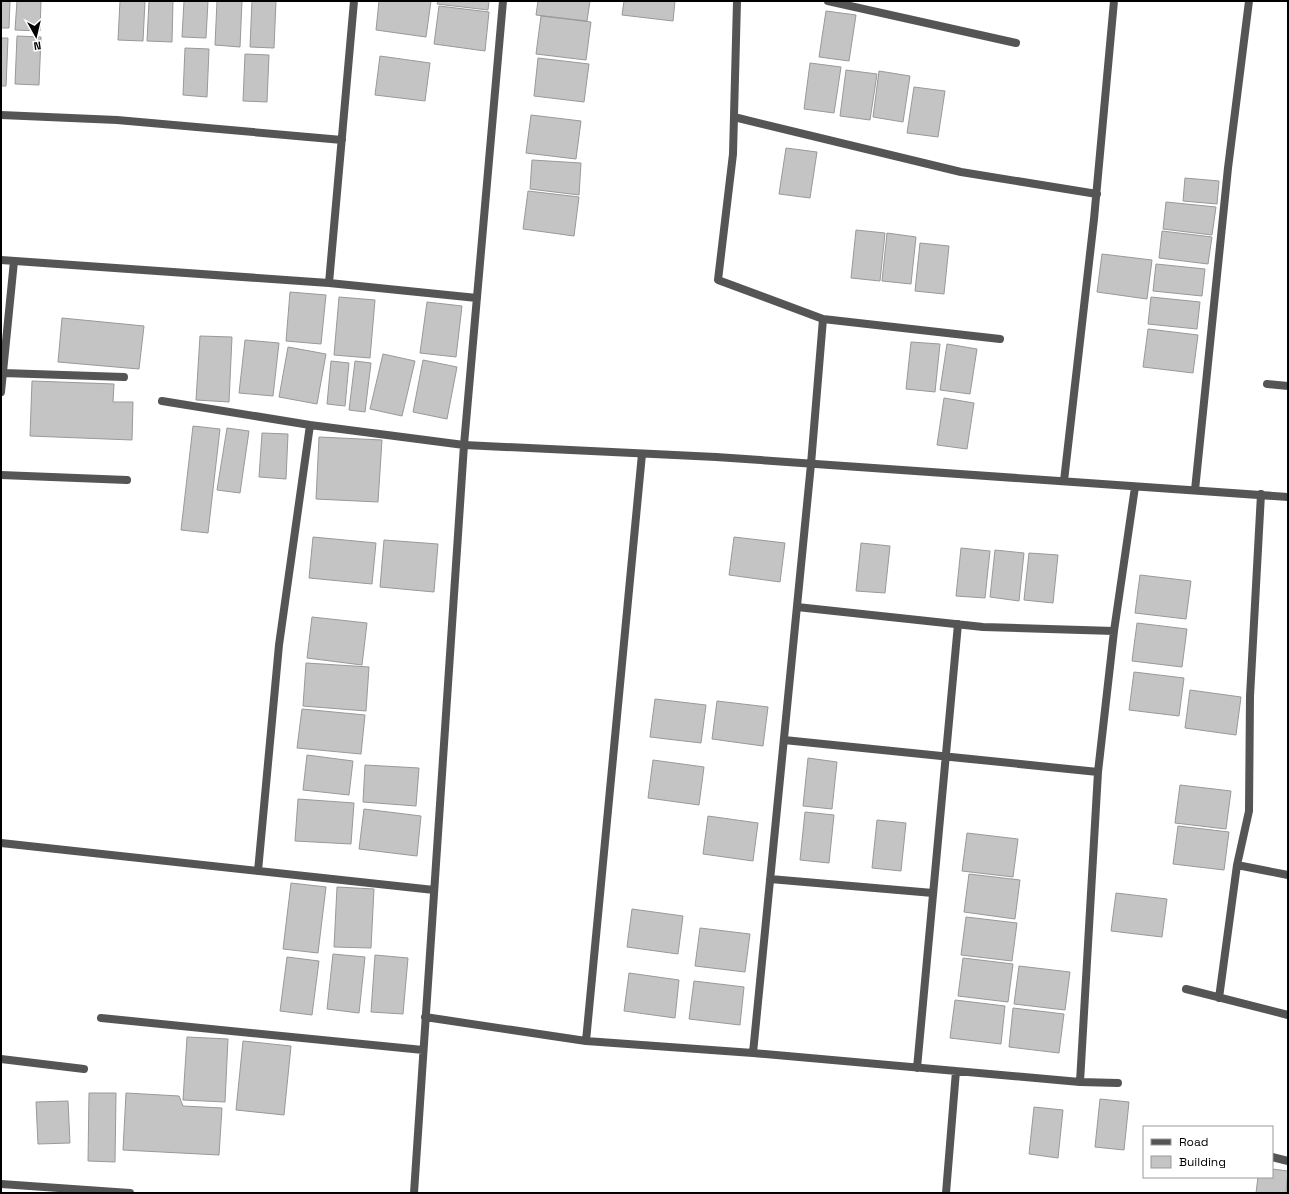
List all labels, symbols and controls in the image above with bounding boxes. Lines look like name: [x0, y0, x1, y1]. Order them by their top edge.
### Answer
north arrow: [16, 16, 56, 56]
text: N: [33, 38, 42, 53]
legend: [1143, 1126, 1273, 1178]
text: Road: [1179, 1134, 1208, 1150]
text: Building: [1179, 1154, 1226, 1170]

